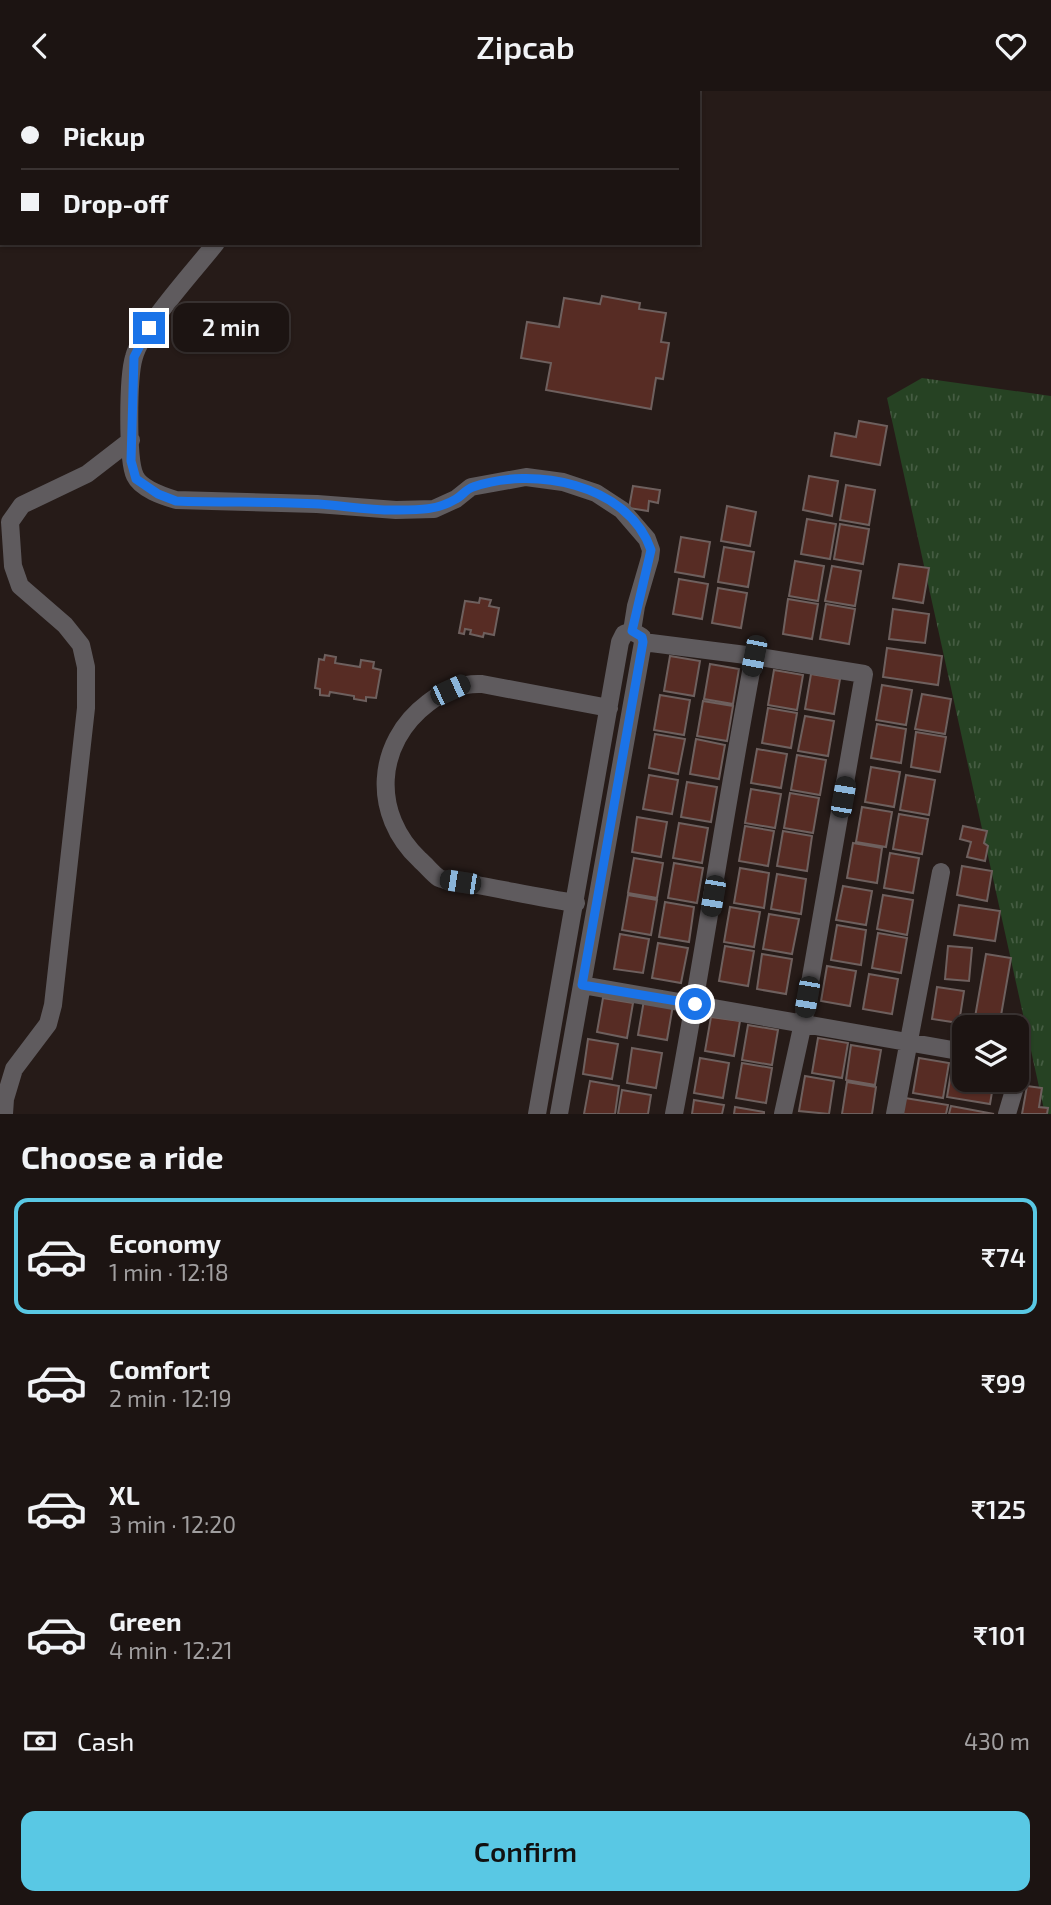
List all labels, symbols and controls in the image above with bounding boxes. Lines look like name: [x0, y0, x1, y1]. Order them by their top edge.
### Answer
icon: back: [21, 27, 59, 65]
text: Zipcab: [476, 27, 575, 65]
icon: heart: [992, 27, 1030, 65]
text: Pickup: [63, 120, 145, 151]
text: Drop-off: [63, 187, 168, 218]
callout: 2 min: [174, 303, 289, 353]
route end: [133, 312, 165, 344]
text: 2 min: [202, 313, 260, 341]
car: [740, 633, 769, 679]
car: [427, 672, 474, 708]
car: [830, 774, 857, 820]
car: [438, 868, 483, 896]
car: [700, 873, 727, 919]
car: [794, 974, 821, 1020]
route start: [679, 988, 711, 1020]
map controls: [952, 1015, 1029, 1092]
button: layers: [952, 1015, 1029, 1092]
text: Choose a ride: [21, 1137, 224, 1175]
icon: car: [25, 1225, 88, 1288]
text: Economy: [109, 1227, 221, 1258]
text: ₹74: [981, 1241, 1026, 1272]
text: 1 min · 12:18: [109, 1258, 229, 1286]
icon: car: [25, 1351, 88, 1414]
text: Comfort: [109, 1353, 210, 1384]
text: ₹99: [981, 1367, 1026, 1398]
text: 2 min · 12:19: [109, 1384, 232, 1412]
icon: car: [25, 1477, 88, 1540]
text: XL: [109, 1479, 140, 1510]
text: ₹125: [971, 1493, 1026, 1524]
text: 3 min · 12:20: [109, 1510, 236, 1538]
icon: car: [25, 1603, 88, 1666]
text: Green: [109, 1605, 182, 1636]
text: ₹101: [973, 1619, 1026, 1650]
text: 4 min · 12:21: [109, 1636, 233, 1664]
icon: cash: [21, 1722, 59, 1760]
text: Cash: [77, 1725, 134, 1756]
text: 430 m: [964, 1727, 1030, 1755]
button: Confirm: [21, 1811, 1030, 1891]

